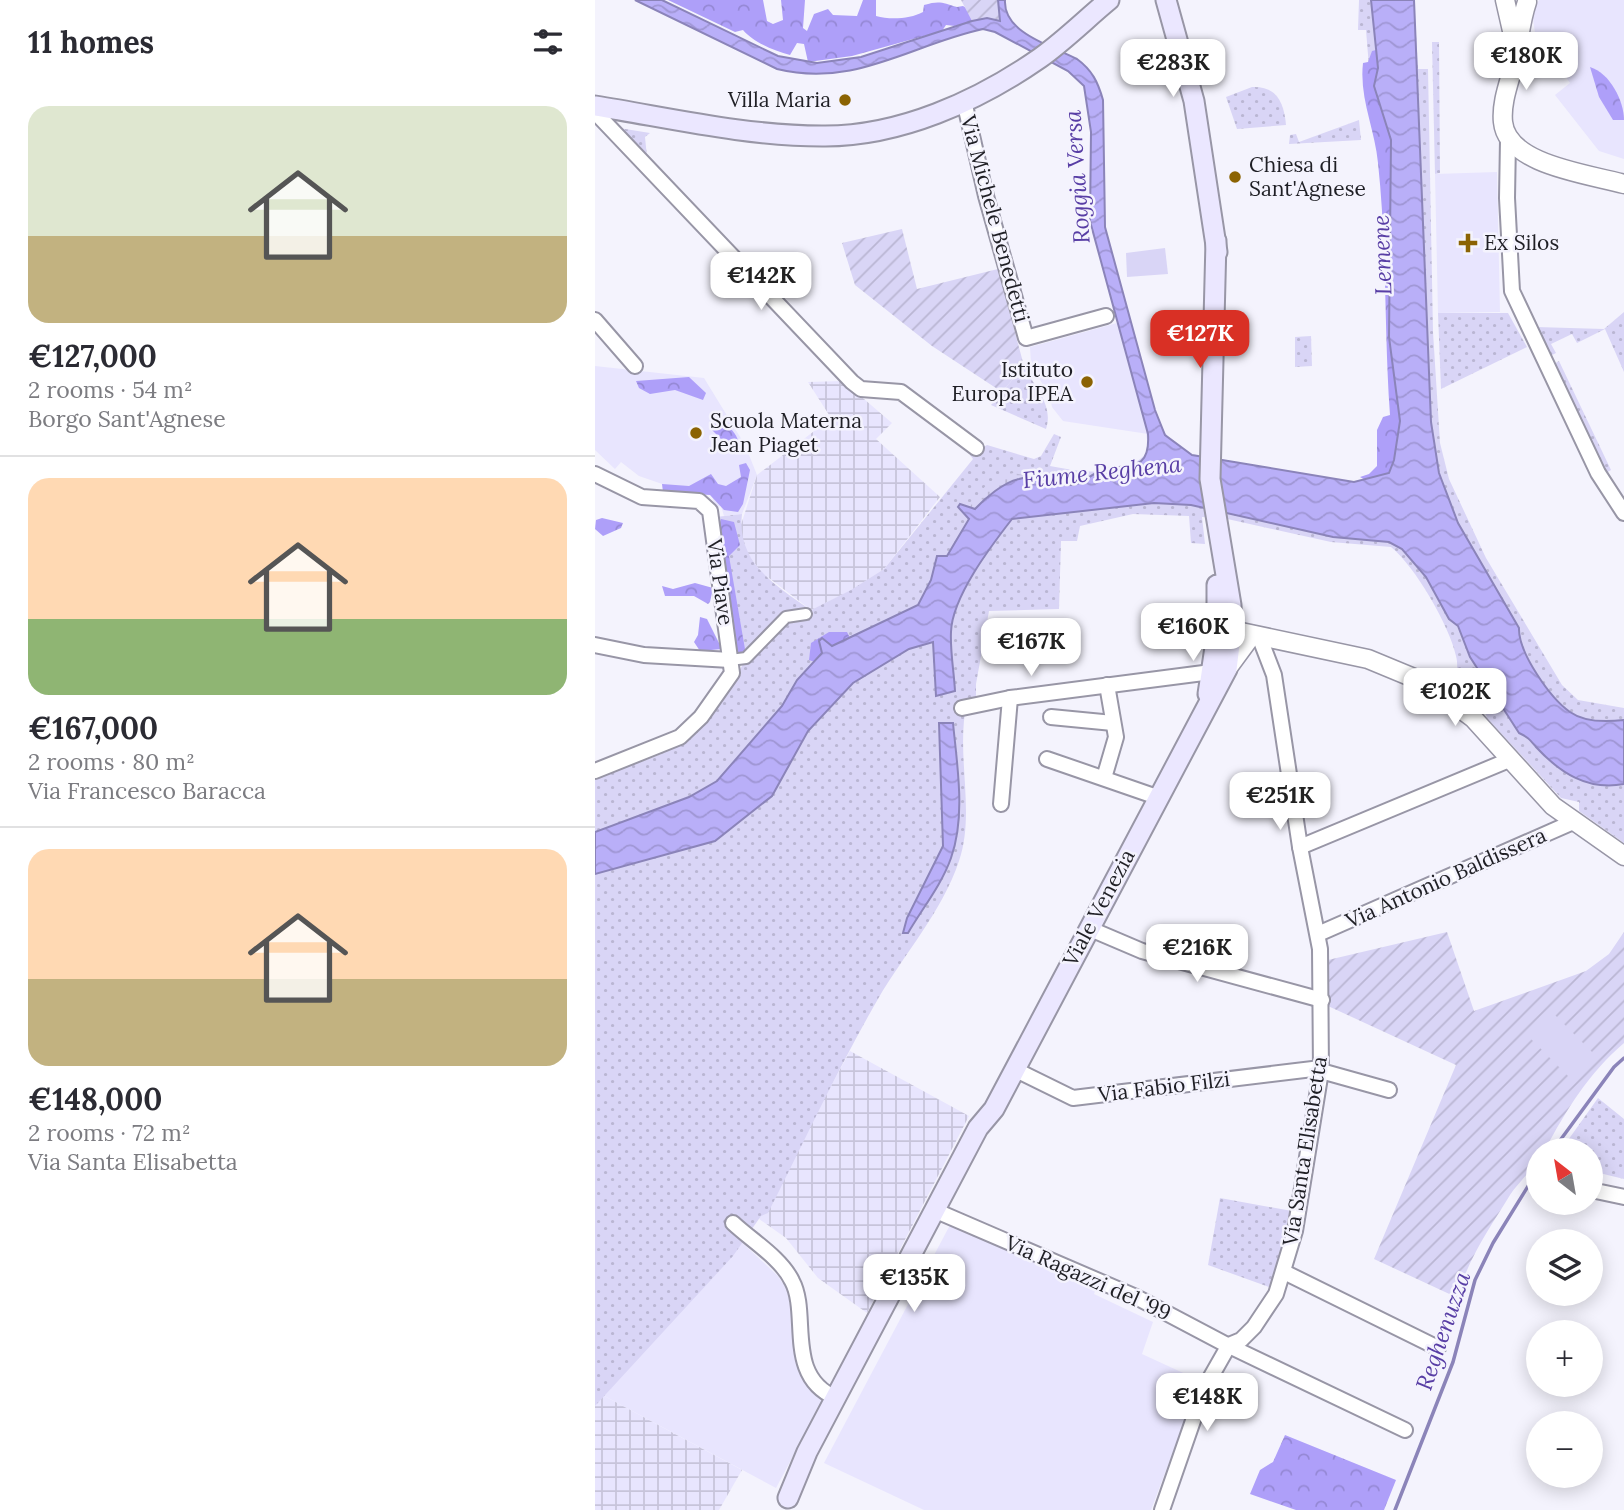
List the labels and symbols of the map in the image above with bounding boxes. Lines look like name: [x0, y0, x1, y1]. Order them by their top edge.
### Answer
pin: €180K: [1477, 32, 1575, 92]
pin: €283K: [1124, 40, 1222, 99]
place label: Villa Maria: [727, 86, 831, 113]
marker: Villa Maria: [837, 92, 853, 108]
water label: Roggia Versa: [1057, 109, 1096, 245]
street label: Via Michele Benedetti: [955, 111, 1036, 325]
place label: Chiesa di Sant'Agnese: [1249, 151, 1366, 202]
marker: Chiesa di Sant'Agnese: [1227, 169, 1243, 185]
water label: Lemene: [1366, 214, 1397, 296]
place label: Ex Silos: [1484, 229, 1559, 256]
marker: Ex Silos: [1458, 233, 1478, 253]
pin: €142K: [712, 252, 810, 312]
pin: €127K: [1151, 310, 1249, 370]
place label: Istituto Europa IPEA: [952, 356, 1074, 407]
marker: Istituto Europa IPEA: [1079, 374, 1095, 390]
place label: Scuola Materna Jean Piaget: [709, 407, 862, 458]
marker: Scuola Materna Jean Piaget: [688, 425, 704, 441]
water label: Fiume Reghena: [1021, 449, 1183, 494]
street label: Via Piave: [701, 536, 740, 627]
pin: €160K: [1144, 604, 1242, 663]
pin: €167K: [982, 618, 1080, 678]
pin: €102K: [1406, 668, 1504, 728]
pin: €251K: [1231, 772, 1329, 832]
street label: Via Antonio Baldissera: [1340, 821, 1551, 934]
street label: Viale Venezia: [1056, 844, 1141, 972]
pin: €216K: [1148, 925, 1246, 984]
street label: Via Santa Elisabetta: [1276, 1054, 1333, 1249]
street label: Via Fabio Filzi: [1095, 1065, 1232, 1108]
north arrow: [1526, 1138, 1603, 1214]
street label: Via Ragazzi del '99: [1000, 1228, 1175, 1326]
pin: €135K: [865, 1254, 963, 1314]
water label: Reghenuzza: [1409, 1267, 1476, 1394]
pin: €148K: [1158, 1374, 1256, 1433]

